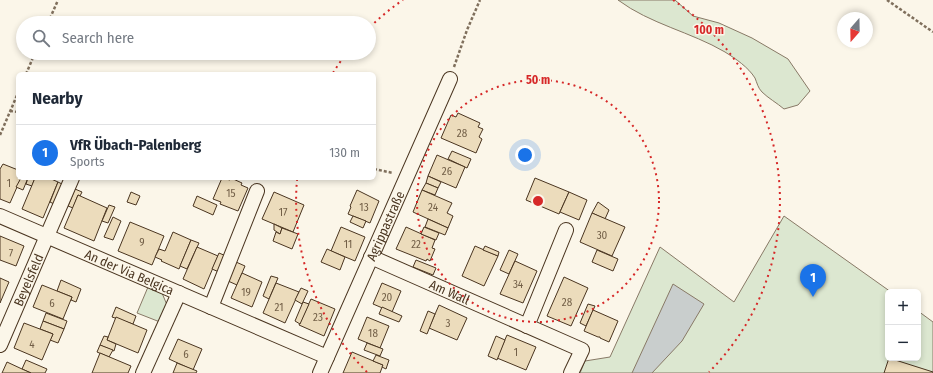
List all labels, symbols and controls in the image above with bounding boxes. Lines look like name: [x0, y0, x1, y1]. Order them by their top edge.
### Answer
north arrow: [837, 12, 873, 48]
search box: [16, 16, 376, 60]
text: 100 m: [694, 23, 724, 37]
icon: search: [30, 27, 52, 49]
text: Search here: [62, 29, 134, 47]
text: 50 m: [526, 73, 550, 87]
text: Nearby: [32, 88, 83, 109]
house number: 28: [457, 127, 468, 140]
text: VfR Übach-Palenberg: [70, 136, 201, 154]
text: 1: [42, 145, 48, 160]
text: 130 m: [329, 145, 360, 160]
your location: [515, 145, 535, 165]
text: Sports: [70, 154, 105, 169]
house number: 26: [442, 165, 453, 178]
house number: 1: [7, 177, 11, 190]
house number: 15: [226, 187, 236, 200]
street label: Agrippastraße: [364, 189, 408, 263]
centre of rings: [531, 194, 545, 208]
house number: 13: [359, 201, 369, 214]
house number: 24: [428, 201, 439, 214]
house number: 17: [279, 206, 288, 219]
house number: 30: [597, 229, 608, 242]
house number: 9: [139, 236, 145, 249]
house number: 11: [344, 238, 352, 251]
house number: 22: [411, 238, 421, 251]
house number: 7: [9, 247, 14, 260]
street label: An der Via Belgica: [83, 247, 176, 298]
street label: Beyelsfeld: [11, 252, 46, 308]
pin: 1: [800, 264, 826, 297]
street label: Am Wall: [427, 277, 472, 308]
house number: 34: [513, 278, 524, 291]
house number: 19: [241, 286, 251, 299]
map controls: [885, 289, 921, 361]
button: +: [885, 289, 921, 325]
house number: 20: [382, 291, 393, 304]
house number: 28: [562, 296, 573, 309]
house number: 6: [49, 297, 55, 310]
house number: 21: [275, 301, 283, 314]
house number: 23: [313, 311, 323, 324]
house number: 3: [446, 317, 451, 330]
button: −: [885, 325, 921, 361]
house number: 18: [368, 327, 378, 340]
house number: 4: [29, 338, 35, 351]
house number: 1: [514, 346, 518, 359]
house number: 6: [183, 348, 189, 361]

